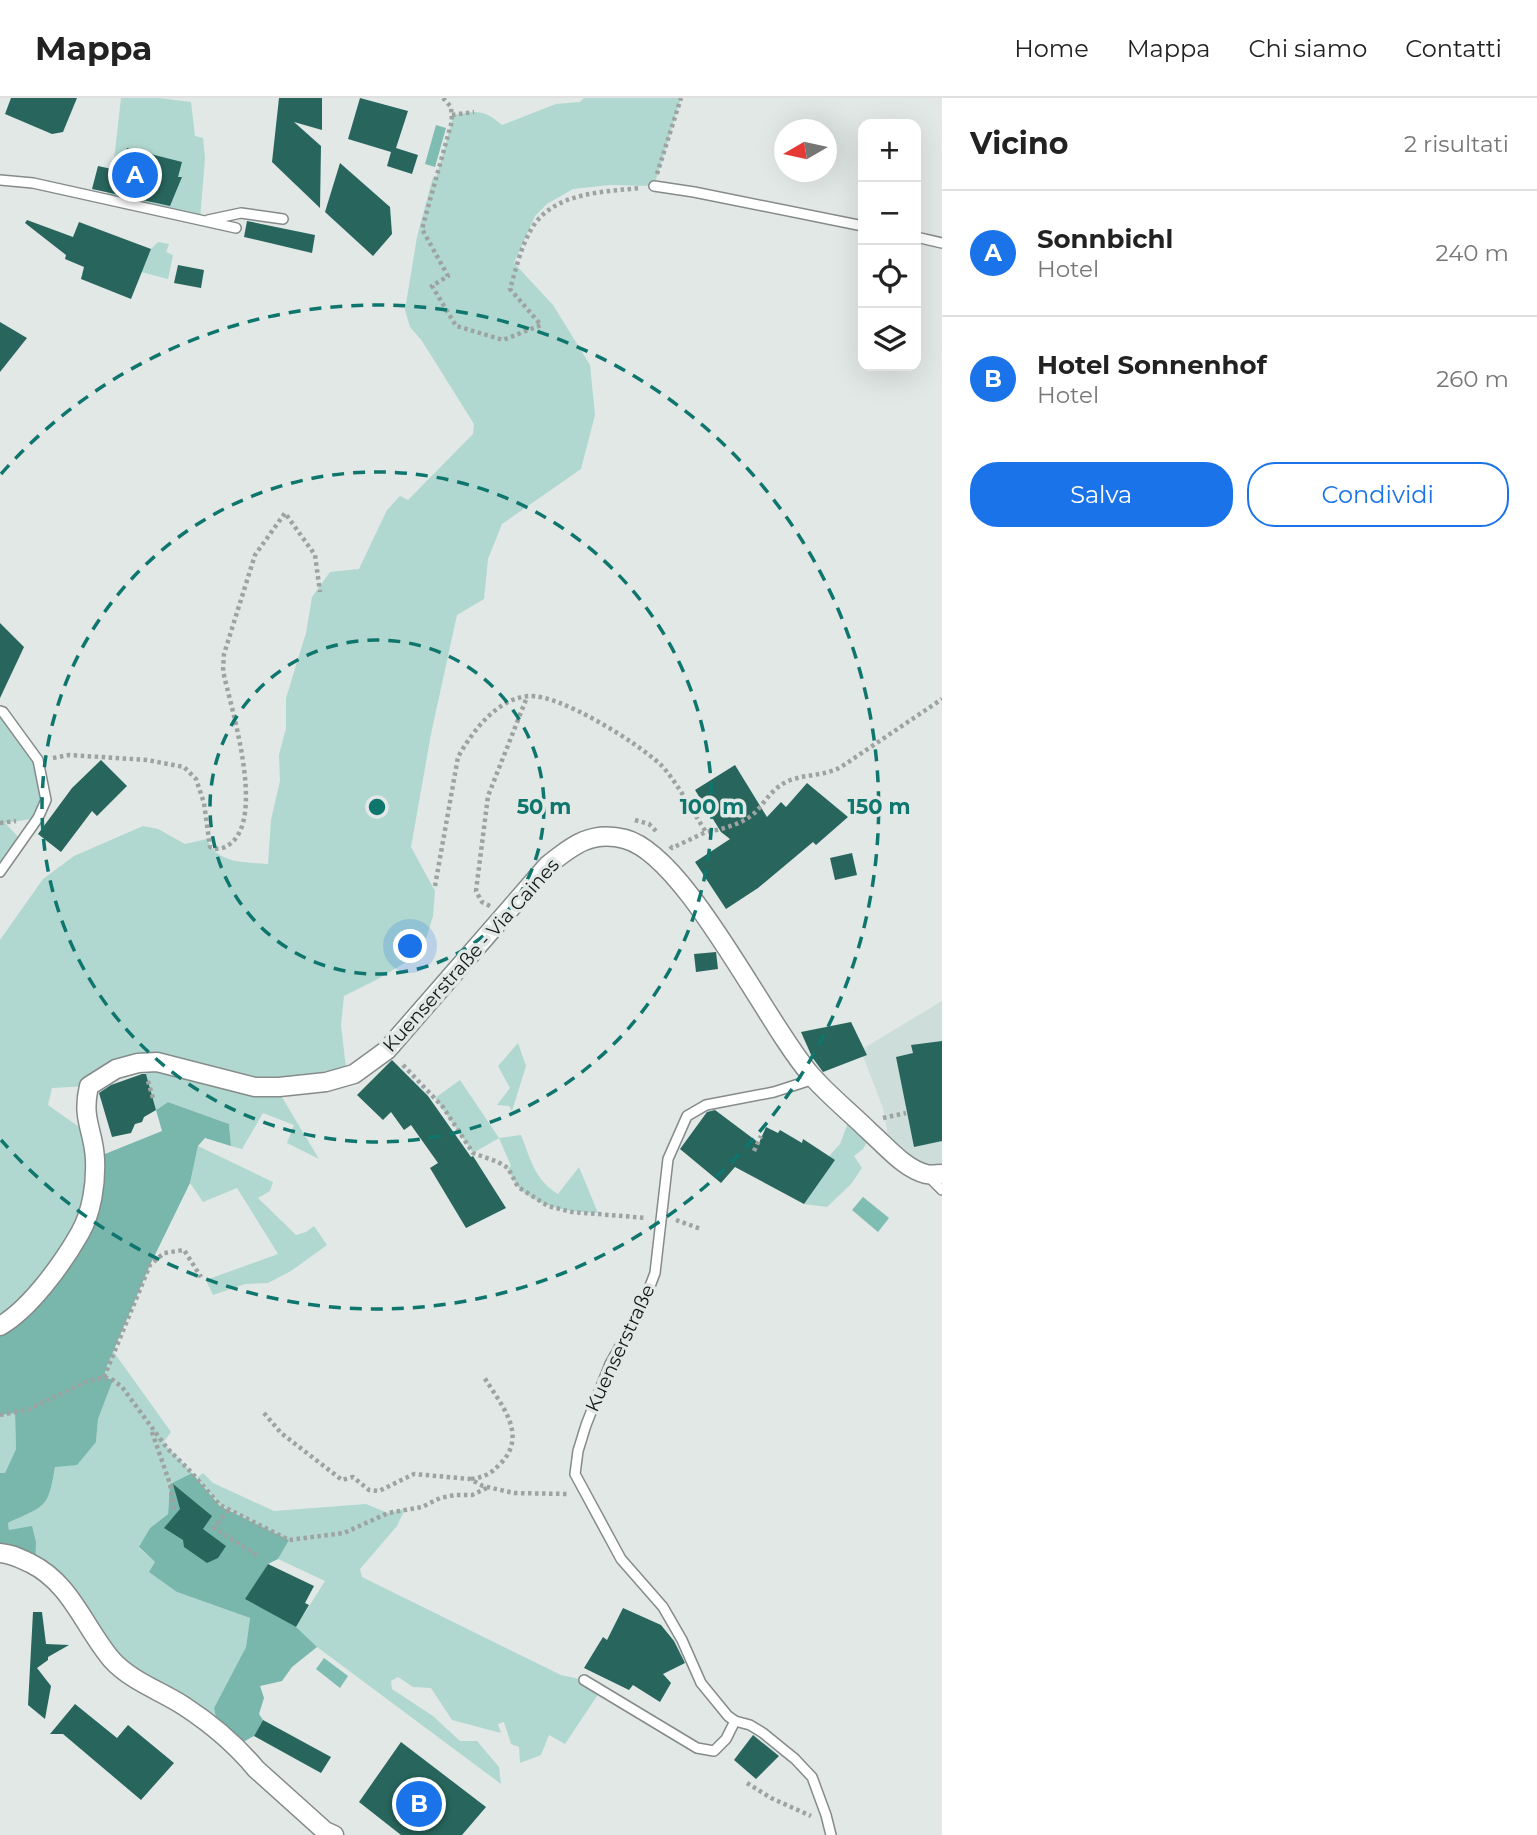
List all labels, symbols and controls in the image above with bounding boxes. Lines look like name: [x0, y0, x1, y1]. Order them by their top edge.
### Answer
text: Mappa: [35, 28, 152, 68]
text: Home: [1014, 34, 1089, 63]
text: Mappa: [1127, 34, 1210, 63]
text: Chi siamo: [1248, 34, 1367, 63]
text: Contatti: [1405, 34, 1502, 63]
north arrow: [774, 119, 837, 182]
map controls: [858, 119, 921, 371]
button: +: [858, 119, 921, 182]
text: Vicino: [970, 125, 1068, 162]
text: 2 risultati: [1404, 130, 1509, 158]
pin: A: [112, 149, 158, 201]
button: −: [858, 182, 921, 245]
text: Sonnbichl: [1037, 223, 1173, 255]
text: A: [984, 239, 1002, 267]
text: 240 m: [1436, 239, 1509, 267]
button: locate: [858, 245, 921, 308]
text: Hotel: [1037, 255, 1099, 283]
button: layers: [858, 308, 921, 371]
text: Hotel Sonnenhof: [1037, 349, 1267, 381]
text: B: [984, 365, 1002, 393]
text: 260 m: [1436, 365, 1509, 393]
text: Hotel: [1037, 381, 1099, 409]
button: Salva: [970, 462, 1233, 527]
button: Condividi: [1247, 462, 1509, 527]
text: 50 m: [517, 794, 571, 819]
text: 100 m: [680, 794, 744, 819]
text: 150 m: [848, 794, 910, 819]
centre of rings: [365, 795, 389, 819]
street label: Kuenserstraße - Via Caines: [378, 854, 564, 1056]
your location: [393, 929, 427, 963]
street label: Kuenserstraße: [580, 1281, 660, 1415]
pin: B: [396, 1778, 442, 1830]

